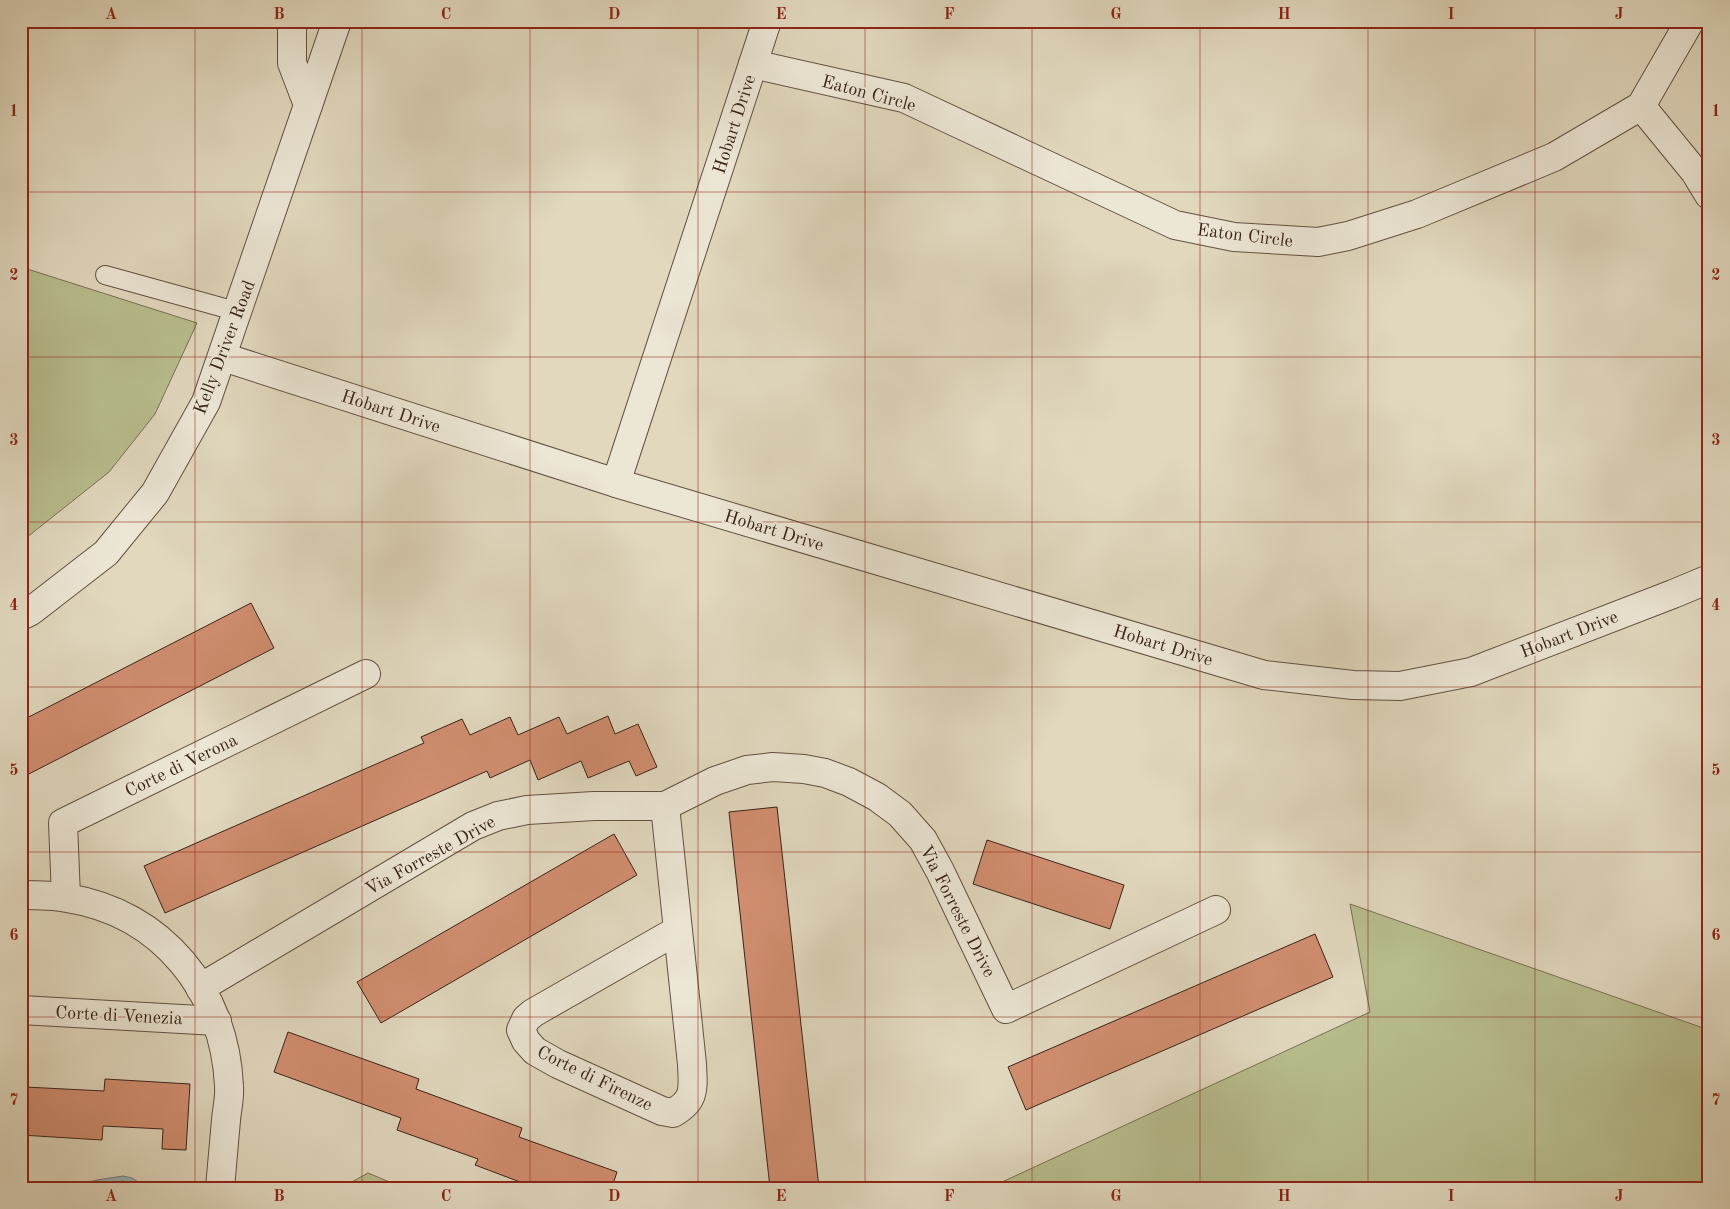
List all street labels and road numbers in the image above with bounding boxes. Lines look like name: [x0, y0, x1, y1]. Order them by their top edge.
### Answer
street label: Hobart Drive: [710, 72, 759, 176]
street label: Eaton Circle: [820, 73, 918, 115]
street label: Eaton Circle: [1196, 221, 1294, 251]
street label: Kelly Driver Road: [191, 278, 259, 417]
street label: Hobart Drive: [339, 387, 443, 436]
street label: Hobart Drive: [722, 507, 826, 555]
street label: Hobart Drive: [1518, 608, 1621, 662]
street label: Hobart Drive: [1111, 622, 1215, 670]
street label: Corte di Verona: [122, 731, 241, 801]
street label: Via Forreste Drive: [363, 813, 498, 899]
street label: Via Forreste Drive: [916, 843, 998, 980]
street label: Corte di Venezia: [55, 1004, 183, 1028]
street label: Corte di Firenze: [534, 1043, 655, 1115]

